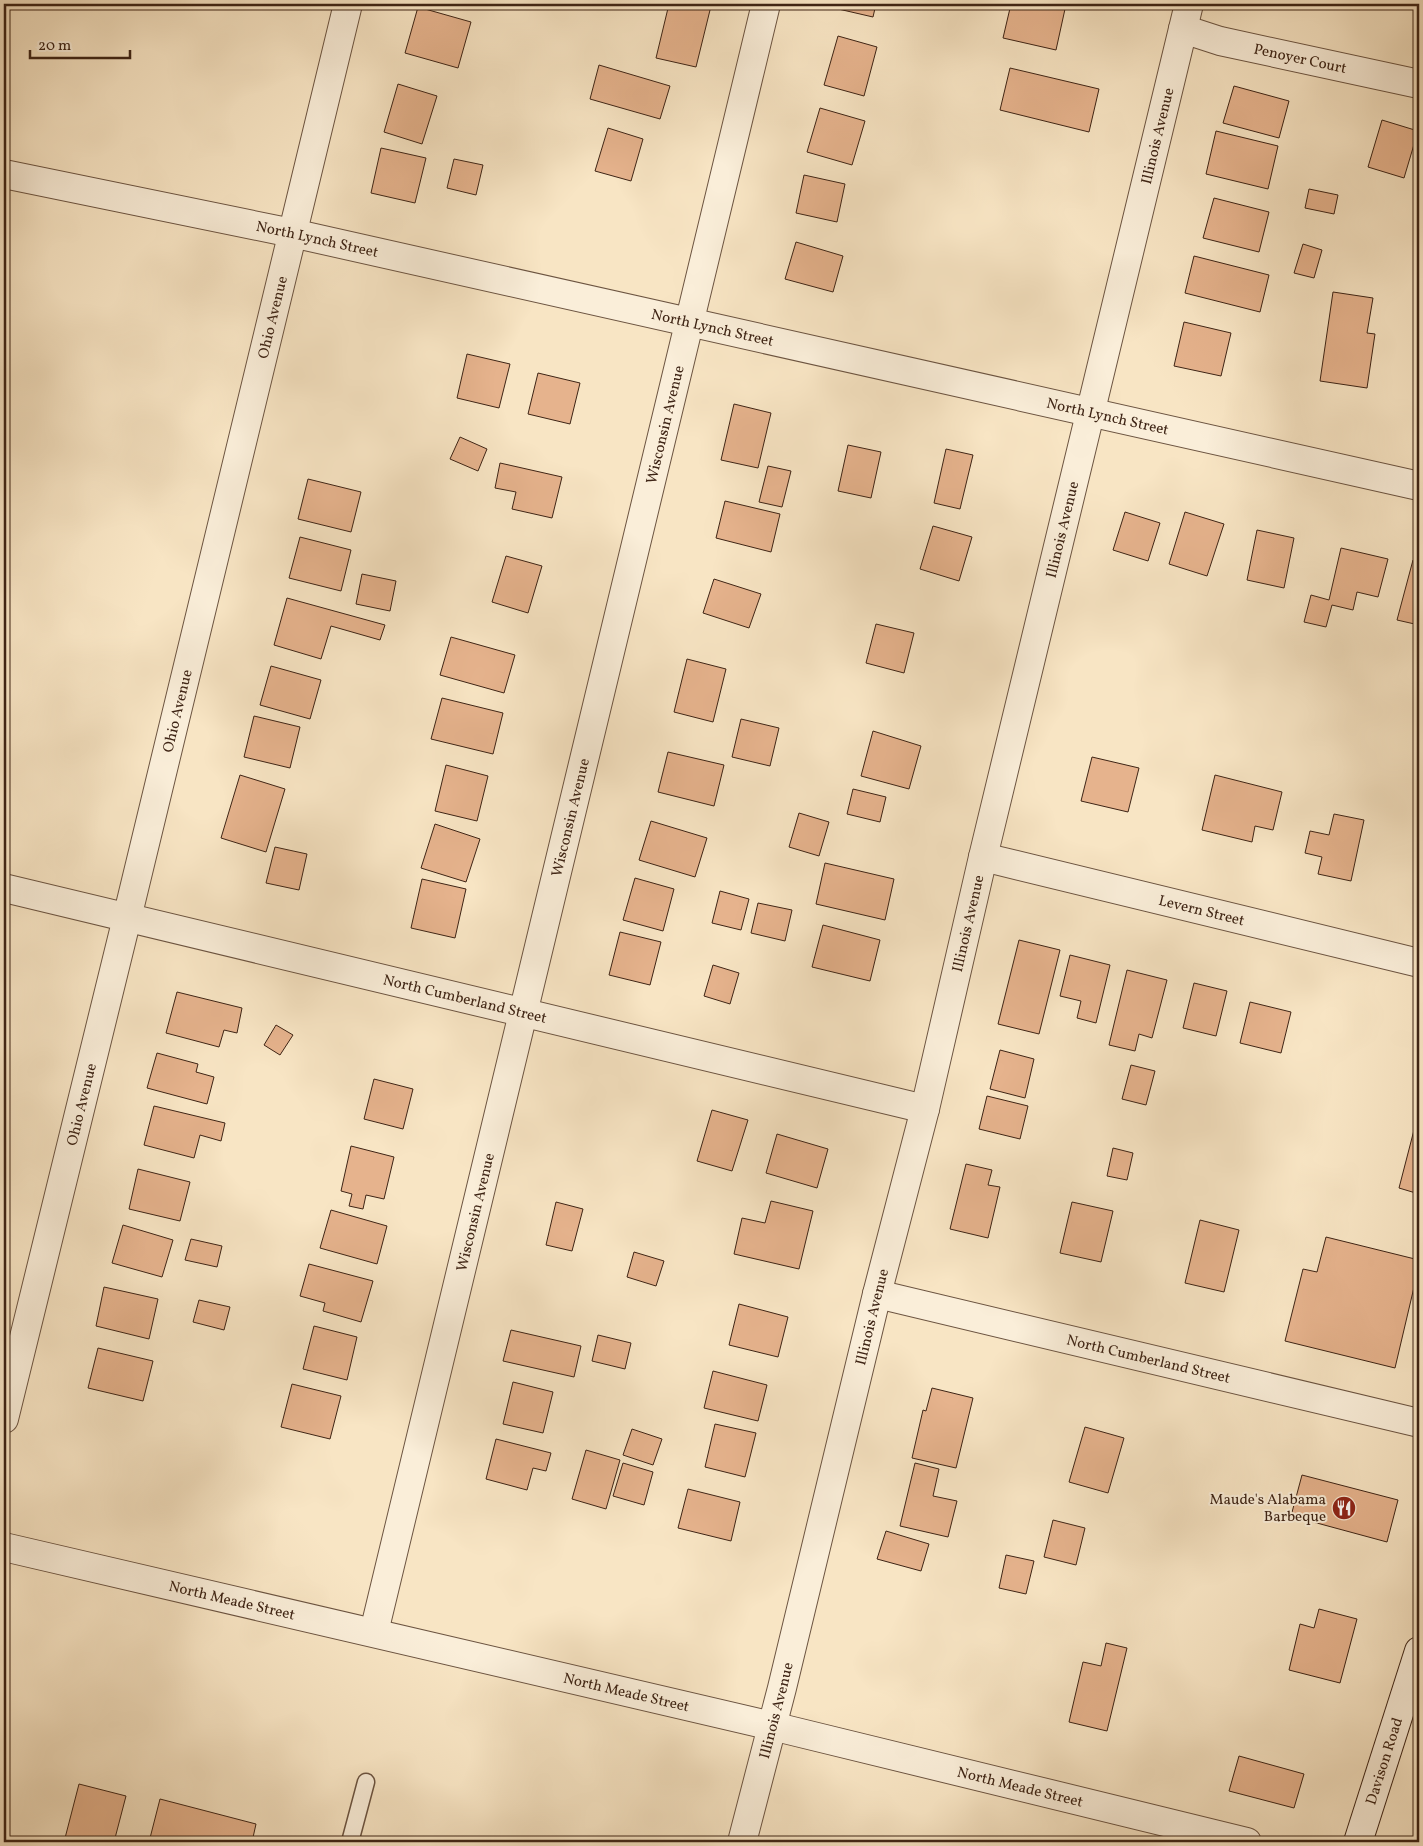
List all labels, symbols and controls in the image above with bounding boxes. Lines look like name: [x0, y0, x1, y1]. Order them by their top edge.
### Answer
scale bar: [30, 28, 130, 60]
text: 20 m: [38, 36, 71, 57]
street label: Penoyer Court: [1251, 40, 1348, 80]
street label: Illinois Avenue: [1137, 86, 1180, 187]
street label: North Lynch Street: [254, 217, 380, 264]
street label: Ohio Avenue: [254, 274, 294, 361]
street label: North Lynch Street: [649, 305, 775, 353]
street label: Wisconsin Avenue: [642, 363, 691, 486]
street label: North Lynch Street: [1044, 394, 1171, 441]
street label: Illinois Avenue: [1042, 479, 1085, 580]
street label: Ohio Avenue: [158, 668, 199, 755]
street label: Wisconsin Avenue: [547, 756, 596, 879]
street label: Illinois Avenue: [948, 873, 991, 974]
street label: Levern Street: [1156, 891, 1246, 932]
street label: North Cumberland Street: [381, 970, 549, 1030]
street label: Ohio Avenue: [62, 1061, 103, 1148]
street label: Wisconsin Avenue: [452, 1151, 501, 1274]
street label: Illinois Avenue: [851, 1267, 895, 1368]
street label: North Cumberland Street: [1064, 1330, 1232, 1390]
place label: Maude's Alabama Barbeque: [1210, 1490, 1326, 1528]
restaurant icon: Maude's Alabama Barbeque: [1331, 1495, 1357, 1521]
street label: North Meade Street: [166, 1577, 297, 1626]
street label: Illinois Avenue: [755, 1660, 800, 1761]
street label: North Meade Street: [561, 1669, 691, 1718]
street label: Davison Road: [1361, 1715, 1409, 1808]
street label: North Meade Street: [955, 1763, 1085, 1814]

